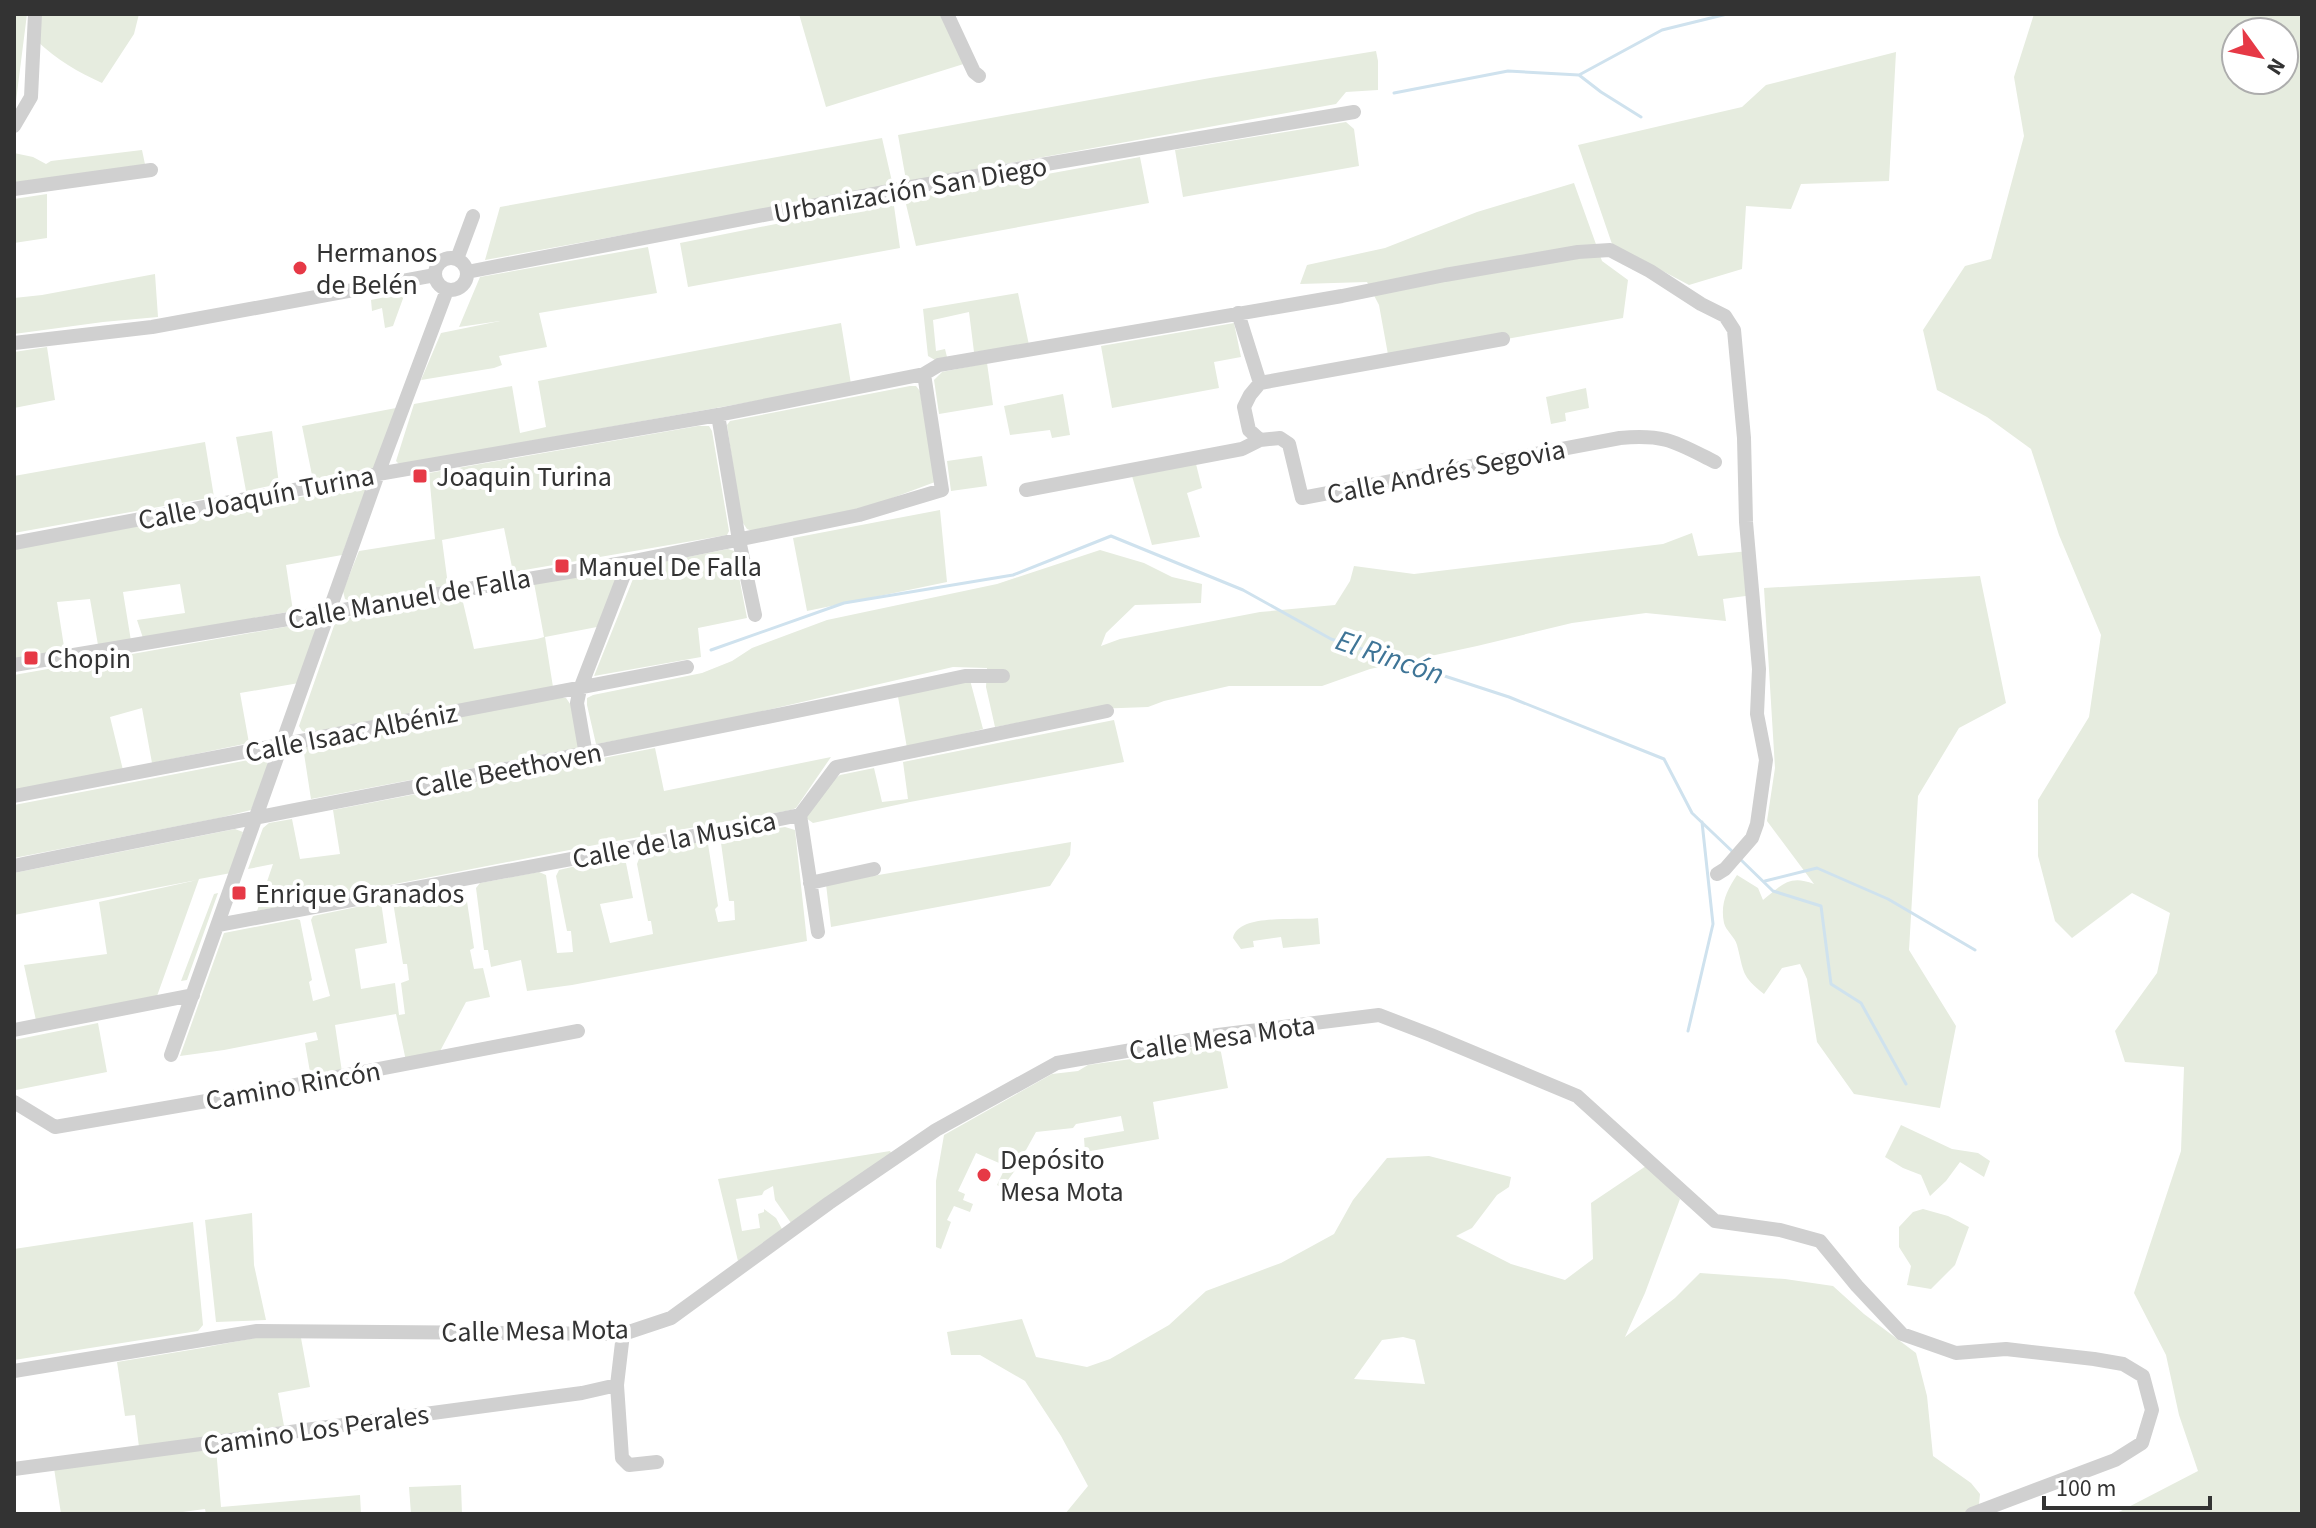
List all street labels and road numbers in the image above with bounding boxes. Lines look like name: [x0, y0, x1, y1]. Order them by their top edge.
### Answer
street label: Urbanización San Diego: [770, 146, 1050, 234]
street label: Calle Andrés Segovia: [1324, 429, 1569, 515]
street label: Calle Joaquín Turina: [135, 455, 378, 540]
street label: Calle Manuel de Falla: [285, 558, 534, 640]
street label: Calle Isaac Albéniz: [242, 693, 461, 773]
street label: Calle Beethoven: [411, 732, 605, 808]
street label: Calle de la Musica: [569, 801, 779, 879]
street label: Calle Mesa Mota: [1126, 1005, 1318, 1071]
street label: Camino Rincón: [202, 1051, 384, 1121]
street label: Calle Mesa Mota: [441, 1309, 629, 1353]
street label: Camino Los Perales: [201, 1394, 431, 1466]

